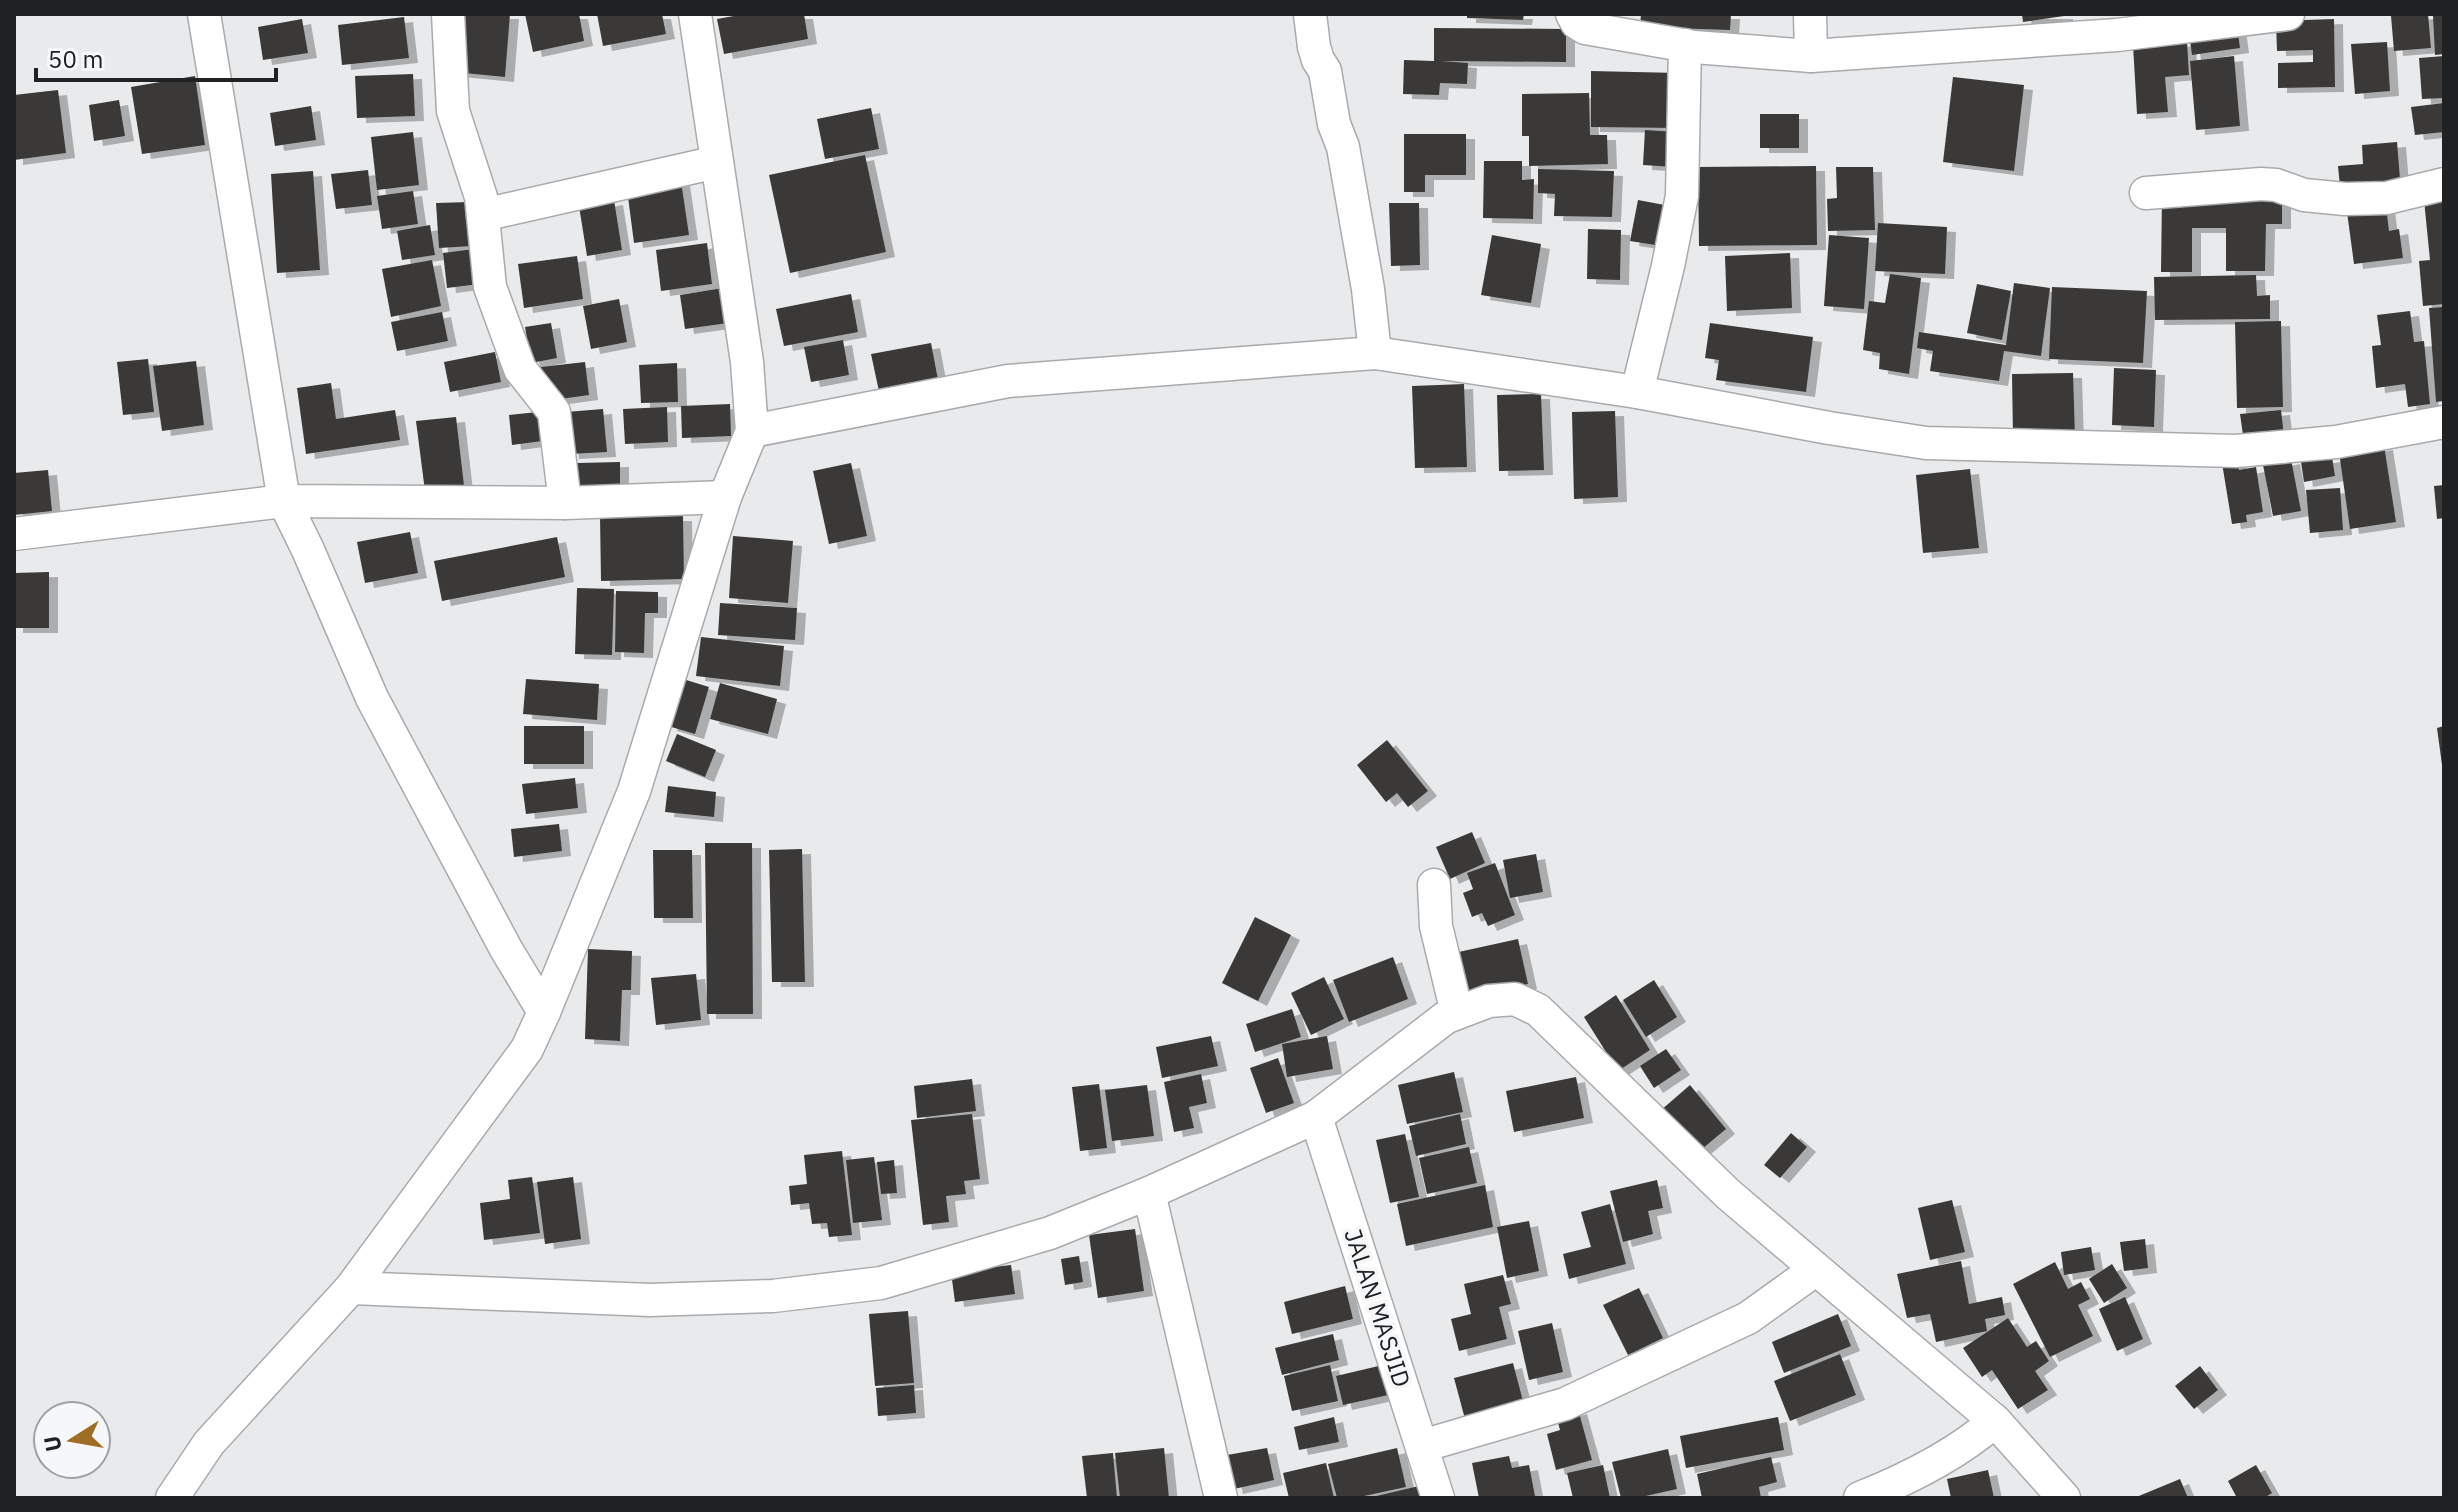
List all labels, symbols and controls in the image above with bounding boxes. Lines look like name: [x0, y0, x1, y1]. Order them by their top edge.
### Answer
scale bar: [36, 32, 276, 82]
text: 50 m: [48, 43, 103, 75]
street label: JALAN MASJID: [1337, 1224, 1419, 1391]
north arrow: [32, 1400, 112, 1480]
text: U: [36, 1434, 68, 1454]

